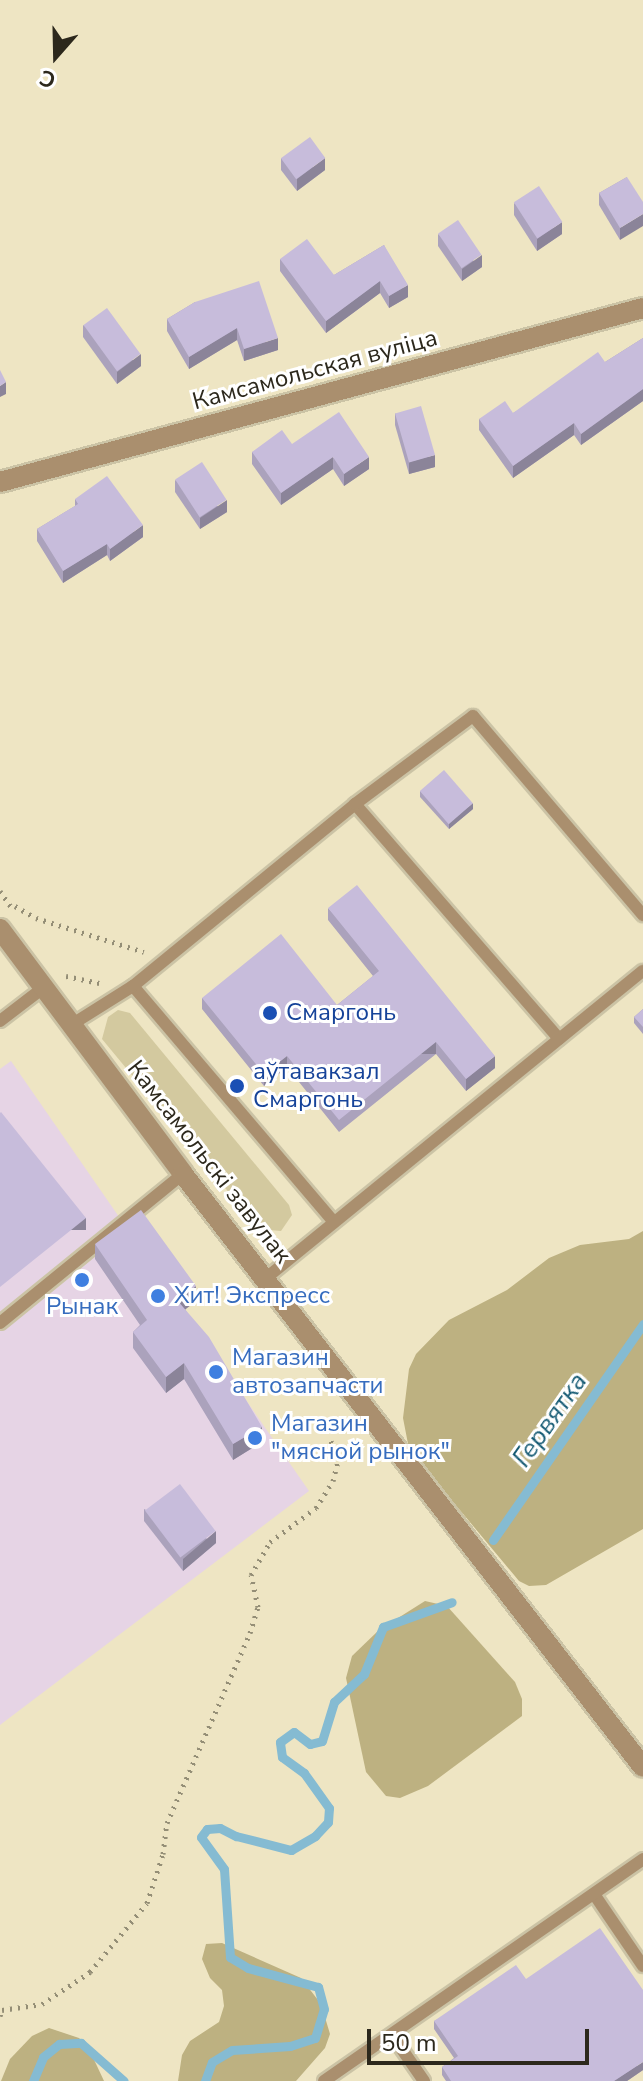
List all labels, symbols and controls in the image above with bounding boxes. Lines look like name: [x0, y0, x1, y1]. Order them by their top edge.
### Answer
north arrow: [16, 16, 96, 96]
text: С: [36, 62, 60, 95]
street label: Камсамольская вуліца: [190, 323, 440, 417]
place label: Смаргонь: [286, 999, 396, 1027]
marker: Смаргонь: [261, 1004, 279, 1022]
street label: Камсамольскі завулак: [121, 1055, 297, 1269]
place label: аўтавакзал Смаргонь: [253, 1058, 380, 1114]
marker: аўтавакзал Смаргонь: [228, 1077, 246, 1095]
marker: Рынак: [73, 1271, 91, 1289]
place label: Хит! Экспресс: [174, 1282, 330, 1310]
marker: Хит! Экспресс: [149, 1287, 167, 1305]
place label: Рынак: [46, 1293, 118, 1321]
place label: Магазин автозапчасти: [232, 1344, 384, 1400]
marker: Магазин автозапчасти: [207, 1363, 225, 1381]
water label: Гервятка: [506, 1367, 594, 1473]
place label: Магазин "мясной рынок": [271, 1410, 450, 1466]
marker: Магазин "мясной рынок": [246, 1429, 264, 1447]
scale bar: [371, 2013, 593, 2063]
text: 50 m: [381, 2027, 437, 2059]

